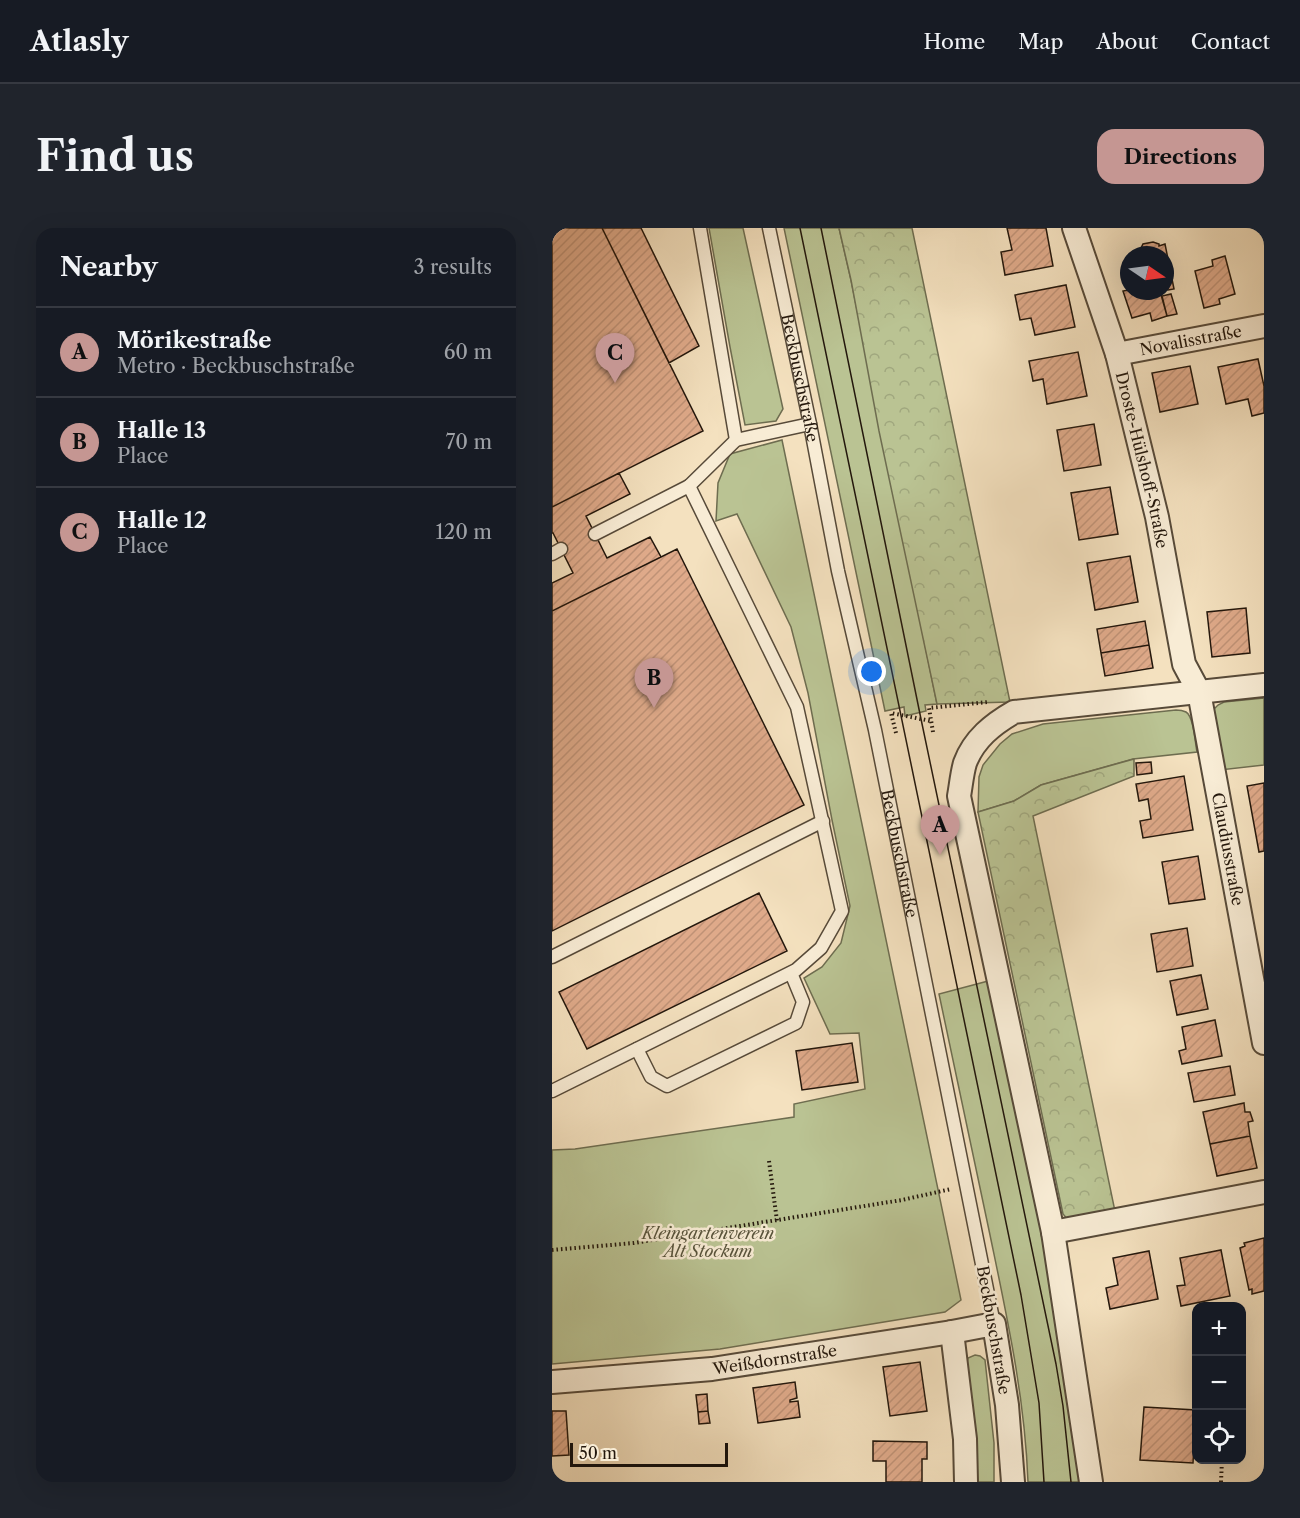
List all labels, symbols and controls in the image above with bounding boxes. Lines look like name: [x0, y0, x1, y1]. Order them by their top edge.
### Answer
text: Atlasly: [30, 24, 129, 58]
text: Home: [924, 29, 985, 54]
text: Map: [1018, 29, 1063, 54]
text: About: [1096, 29, 1158, 54]
text: Contact: [1191, 29, 1270, 54]
button: Directions: [1097, 129, 1264, 184]
text: Find us: [36, 130, 194, 182]
north arrow: [1120, 246, 1174, 300]
text: Nearby: [60, 251, 158, 283]
text: 3 results: [414, 255, 492, 279]
street label: Beckbuschstraße: [777, 312, 823, 444]
street label: Novalisstraße: [1138, 320, 1243, 359]
text: Mörikestraße: [117, 327, 271, 354]
pin: C: [596, 334, 634, 383]
text: A: [72, 340, 87, 364]
text: 60 m: [444, 340, 492, 364]
text: Metro · Beckbuschstraße: [117, 354, 355, 378]
street label: Droste-Hülshoff-Straße: [1112, 369, 1173, 550]
text: Halle 13: [117, 417, 206, 444]
text: B: [72, 430, 87, 454]
text: 70 m: [446, 430, 492, 454]
text: Place: [117, 444, 168, 468]
text: Halle 12: [117, 507, 207, 534]
text: C: [71, 520, 88, 544]
text: 120 m: [435, 520, 492, 544]
text: Place: [117, 534, 168, 558]
your location: [857, 657, 886, 686]
pin: B: [634, 658, 674, 708]
street label: Beckbuschstraße: [877, 787, 922, 919]
street label: Claudiusstraße: [1208, 791, 1248, 907]
pin: A: [920, 806, 960, 855]
park label: Kleingartenverein Alt Stockum: [640, 1223, 774, 1261]
street label: Beckbuschstraße: [973, 1264, 1015, 1396]
map controls: [1192, 1302, 1246, 1464]
button: +: [1192, 1302, 1246, 1356]
street label: Weißdornstraße: [710, 1340, 838, 1379]
button: −: [1192, 1356, 1246, 1410]
button: locate: [1192, 1410, 1246, 1464]
scale bar: [570, 1440, 728, 1468]
text: 50 m: [579, 1443, 617, 1463]

